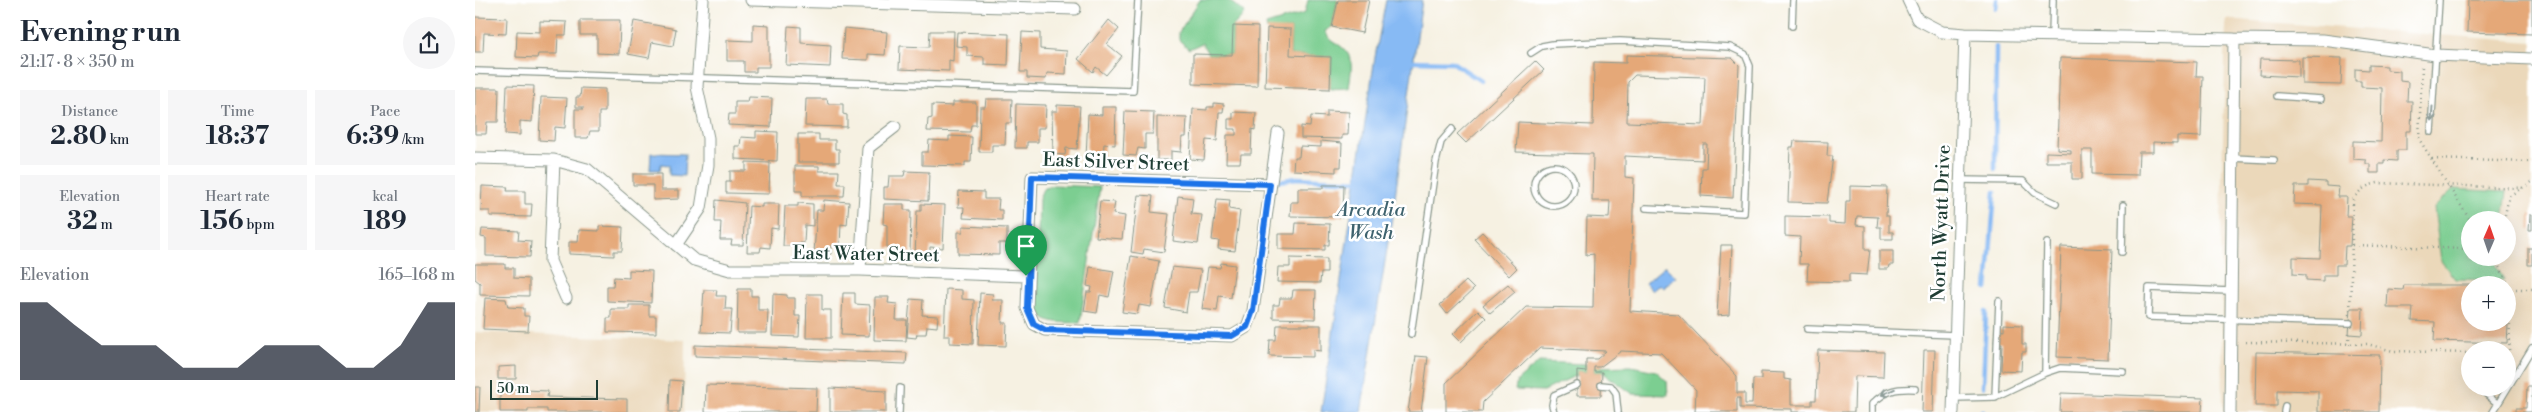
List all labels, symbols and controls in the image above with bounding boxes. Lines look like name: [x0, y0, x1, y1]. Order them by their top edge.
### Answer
text: Evening run: [20, 15, 181, 50]
button: share: [403, 17, 455, 69]
text: 21:17 · 8 × 350 m: [20, 52, 134, 72]
text: Distance: [62, 103, 118, 121]
text: Time: [221, 103, 254, 121]
text: Pace: [370, 103, 400, 121]
one-way arrow: [2428, 106, 2437, 122]
text: 2.80: [50, 121, 107, 152]
text: 18:37: [206, 121, 269, 152]
text: 6:39: [346, 121, 399, 152]
text: km: [107, 131, 129, 149]
text: /km: [399, 131, 424, 149]
street label: North Wyatt Drive: [1926, 144, 1956, 302]
street label: East Silver Street: [1042, 147, 1190, 177]
text: Elevation: [60, 188, 120, 206]
text: Heart rate: [205, 188, 270, 206]
text: kcal: [372, 188, 398, 206]
water label: Arcadia Wash: [1335, 198, 1406, 246]
text: 32: [67, 206, 98, 237]
text: 156: [200, 206, 244, 237]
text: 189: [364, 206, 407, 237]
north arrow: [2461, 211, 2516, 266]
map controls: [2461, 211, 2516, 396]
text: m: [98, 216, 113, 234]
text: bpm: [244, 216, 275, 234]
pin: [1005, 225, 1047, 276]
icon: arrive: [1012, 232, 1040, 260]
street label: East Water Street: [792, 241, 940, 267]
text: Elevation: [20, 265, 89, 285]
text: 165–168 m: [378, 265, 455, 285]
button: +: [2461, 276, 2516, 331]
button: −: [2461, 341, 2516, 396]
scale bar: [490, 377, 597, 400]
text: 50 m: [497, 380, 529, 398]
one-way arrow: [1881, 387, 1896, 397]

